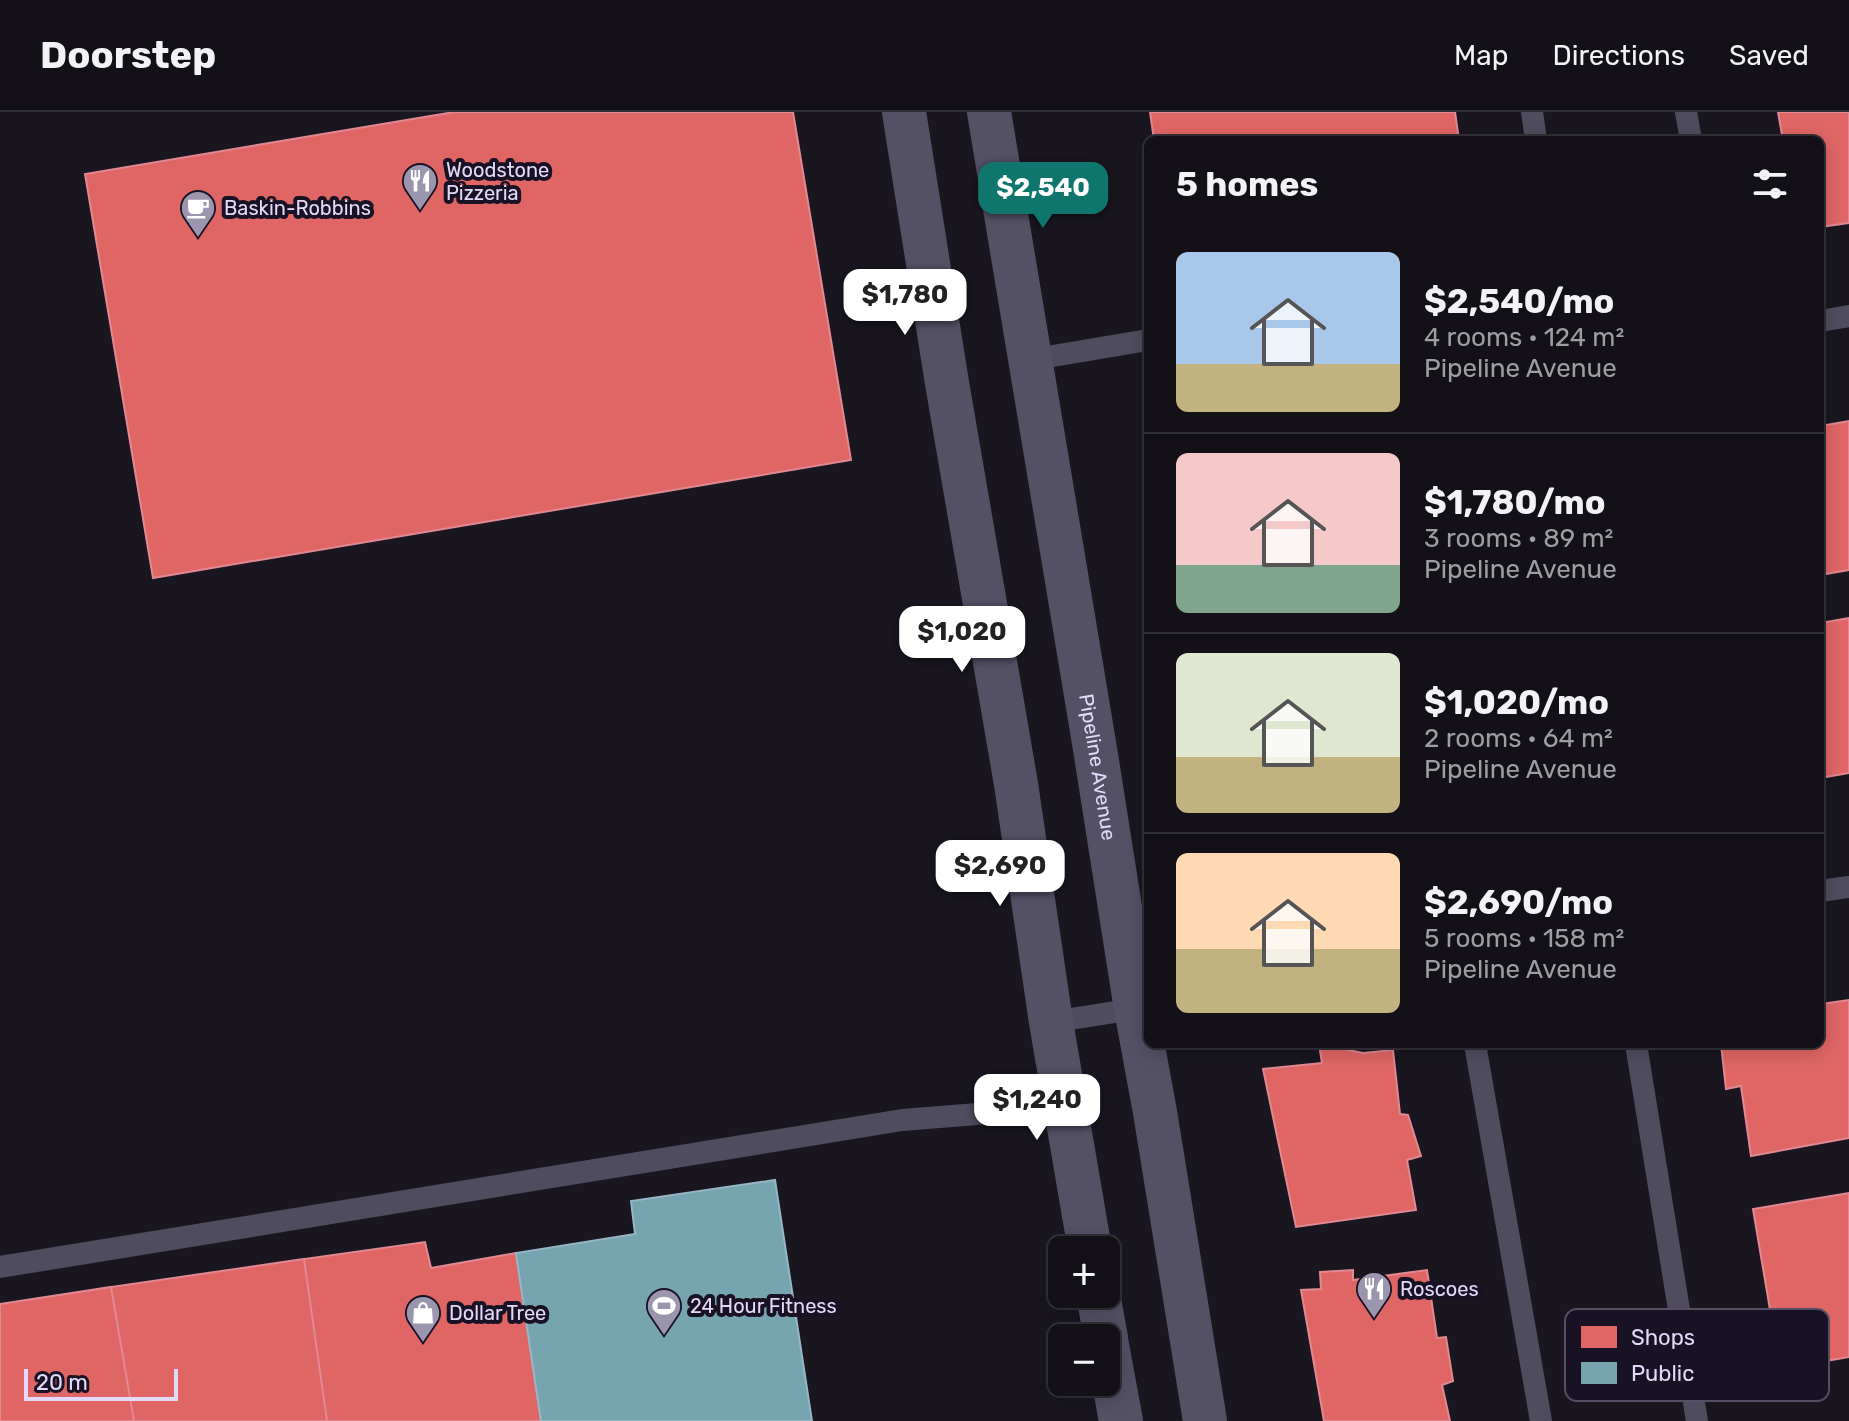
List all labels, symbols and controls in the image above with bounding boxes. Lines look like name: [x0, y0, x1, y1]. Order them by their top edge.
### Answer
text: Doorstep: [40, 32, 216, 78]
text: Map: [1454, 39, 1508, 72]
text: Directions: [1552, 39, 1685, 72]
text: Saved: [1729, 39, 1809, 72]
place label: Woodstone Pizzeria: [446, 158, 549, 205]
restaurant icon: Woodstone Pizzeria: [401, 162, 439, 212]
pin: $2,540: [978, 162, 1108, 230]
icon: filters: [1748, 162, 1792, 206]
text: 5 homes: [1176, 164, 1318, 205]
text: $2,540: [996, 172, 1090, 203]
cafe icon: Baskin-Robbins: [179, 189, 217, 239]
place label: Baskin-Robbins: [224, 196, 371, 220]
pin: $1,780: [840, 269, 970, 337]
text: $1,780: [862, 279, 948, 310]
text: $2,540/mo: [1424, 281, 1614, 322]
icon: home: [1240, 284, 1336, 380]
text: 4 rooms · 124 m²: [1424, 322, 1624, 353]
text: Pipeline Avenue: [1424, 353, 1617, 384]
text: $1,780/mo: [1424, 482, 1605, 523]
icon: home: [1240, 485, 1336, 581]
text: 3 rooms · 89 m²: [1424, 523, 1613, 554]
text: Pipeline Avenue: [1424, 554, 1617, 585]
pin: $1,020: [897, 606, 1027, 674]
text: $1,020: [917, 616, 1007, 647]
text: $1,020/mo: [1424, 682, 1609, 723]
icon: home: [1240, 685, 1336, 781]
street label: Pipeline Avenue: [1074, 692, 1121, 842]
text: 2 rooms · 64 m²: [1424, 723, 1613, 754]
text: Pipeline Avenue: [1424, 754, 1617, 785]
pin: $2,690: [935, 840, 1065, 908]
text: $2,690: [954, 850, 1046, 881]
text: $2,690/mo: [1424, 882, 1613, 923]
icon: home: [1240, 885, 1336, 981]
text: 5 rooms · 158 m²: [1424, 923, 1624, 954]
text: Pipeline Avenue: [1424, 954, 1617, 985]
pin: $1,240: [972, 1074, 1102, 1142]
text: $1,240: [992, 1084, 1082, 1115]
map controls: [1048, 1236, 1120, 1396]
button: +: [1048, 1236, 1120, 1308]
restaurant icon: Roscoes: [1355, 1270, 1393, 1320]
place label: Roscoes: [1400, 1277, 1479, 1301]
sports icon: 24 Hour Fitness: [645, 1287, 683, 1337]
shop icon: Dollar Tree: [404, 1294, 442, 1344]
place label: 24 Hour Fitness: [690, 1294, 837, 1318]
place label: Dollar Tree: [449, 1301, 546, 1325]
legend: [1565, 1309, 1829, 1401]
button: −: [1048, 1324, 1120, 1396]
text: Shops: [1631, 1324, 1695, 1351]
text: Public: [1631, 1360, 1694, 1387]
scale bar: [24, 1365, 178, 1401]
text: 20 m: [36, 1369, 88, 1396]

